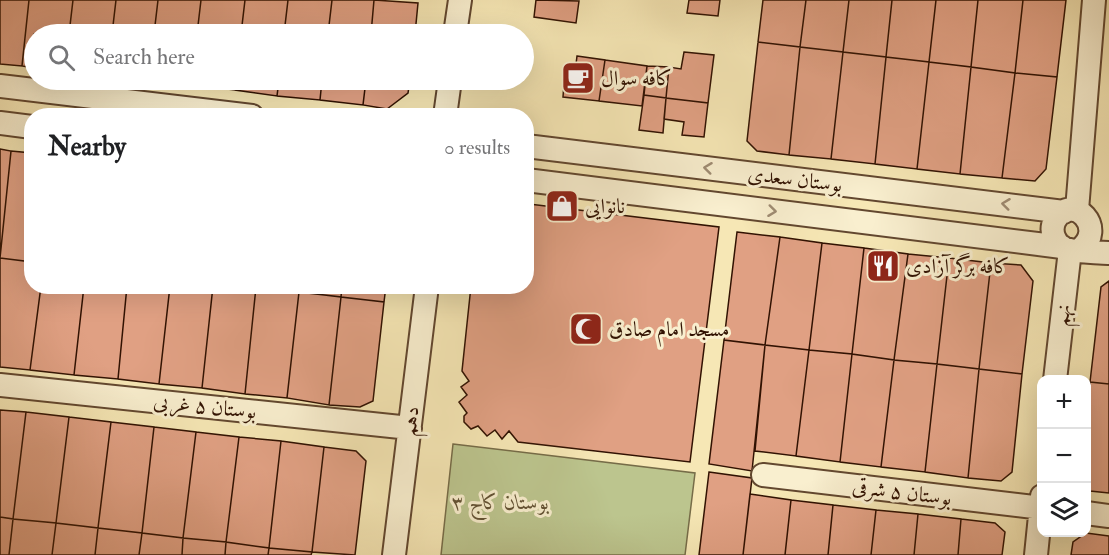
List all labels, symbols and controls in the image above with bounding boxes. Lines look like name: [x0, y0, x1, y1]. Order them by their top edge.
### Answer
search box: [24, 24, 534, 90]
icon: search: [45, 41, 78, 74]
text: Search here: [93, 43, 195, 71]
cafe icon: کافه سوال: [560, 60, 596, 96]
place label: کافه سوال: [601, 65, 672, 92]
text: Nearby: [48, 131, 126, 163]
text: 0 results: [444, 135, 510, 160]
street label: بوستان سعدی: [746, 160, 844, 199]
one-way arrow: [704, 162, 713, 175]
shop icon: نانوایی: [544, 188, 580, 224]
place label: نانوایی: [585, 193, 625, 220]
one-way arrow: [1002, 199, 1011, 211]
one-way arrow: [767, 204, 777, 216]
restaurant icon: کافه برگر آزادی: [865, 248, 901, 284]
place label: کافه برگر آزادی: [906, 252, 1010, 280]
street label: نهم: [1048, 302, 1083, 328]
mosque icon: مسجد امام صادق: [568, 311, 604, 347]
place label: مسجد امام صادق: [609, 316, 729, 347]
map controls: [1037, 375, 1091, 537]
button: +: [1037, 375, 1091, 429]
street label: بوستان ۵ غربی: [152, 388, 258, 426]
street label: دهم: [395, 405, 432, 438]
button: −: [1037, 429, 1091, 483]
street label: بوستان ۵ شرقی: [851, 473, 953, 512]
button: layers: [1037, 483, 1091, 537]
park label: بوستان کاج ۳: [452, 489, 549, 521]

